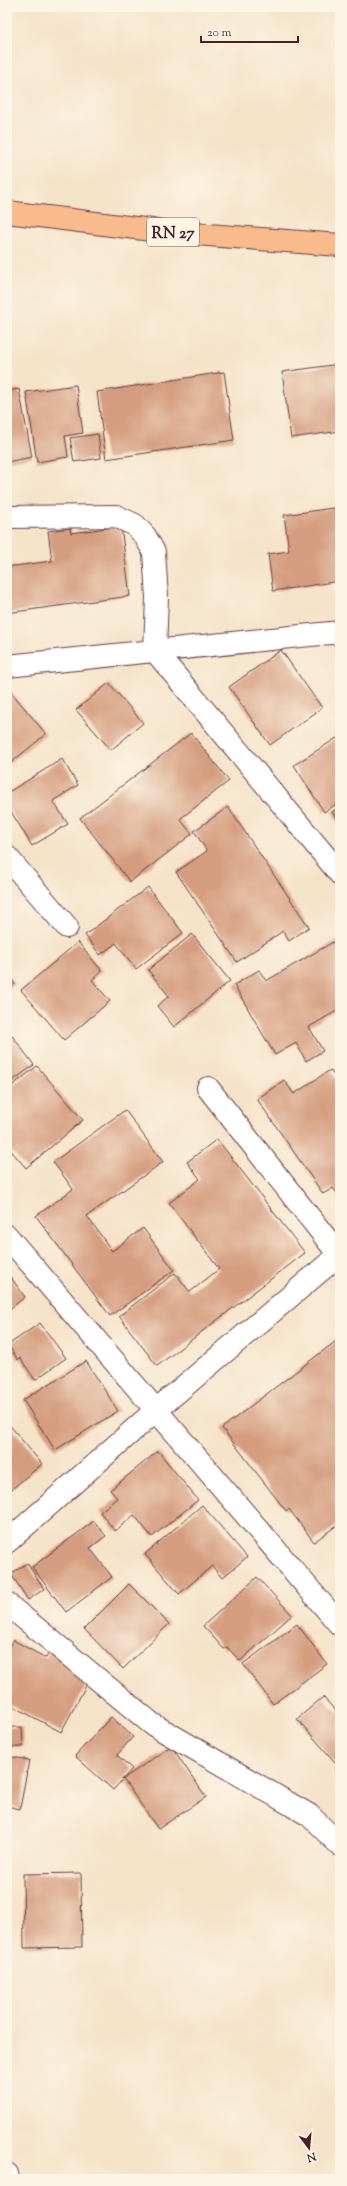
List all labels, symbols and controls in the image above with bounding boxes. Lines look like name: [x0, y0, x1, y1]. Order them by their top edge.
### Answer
scale bar: [201, 18, 298, 44]
text: 20 m: [207, 24, 232, 42]
road number: RN 27: [147, 218, 199, 246]
north arrow: [289, 2128, 329, 2168]
text: N: [305, 2147, 319, 2166]

